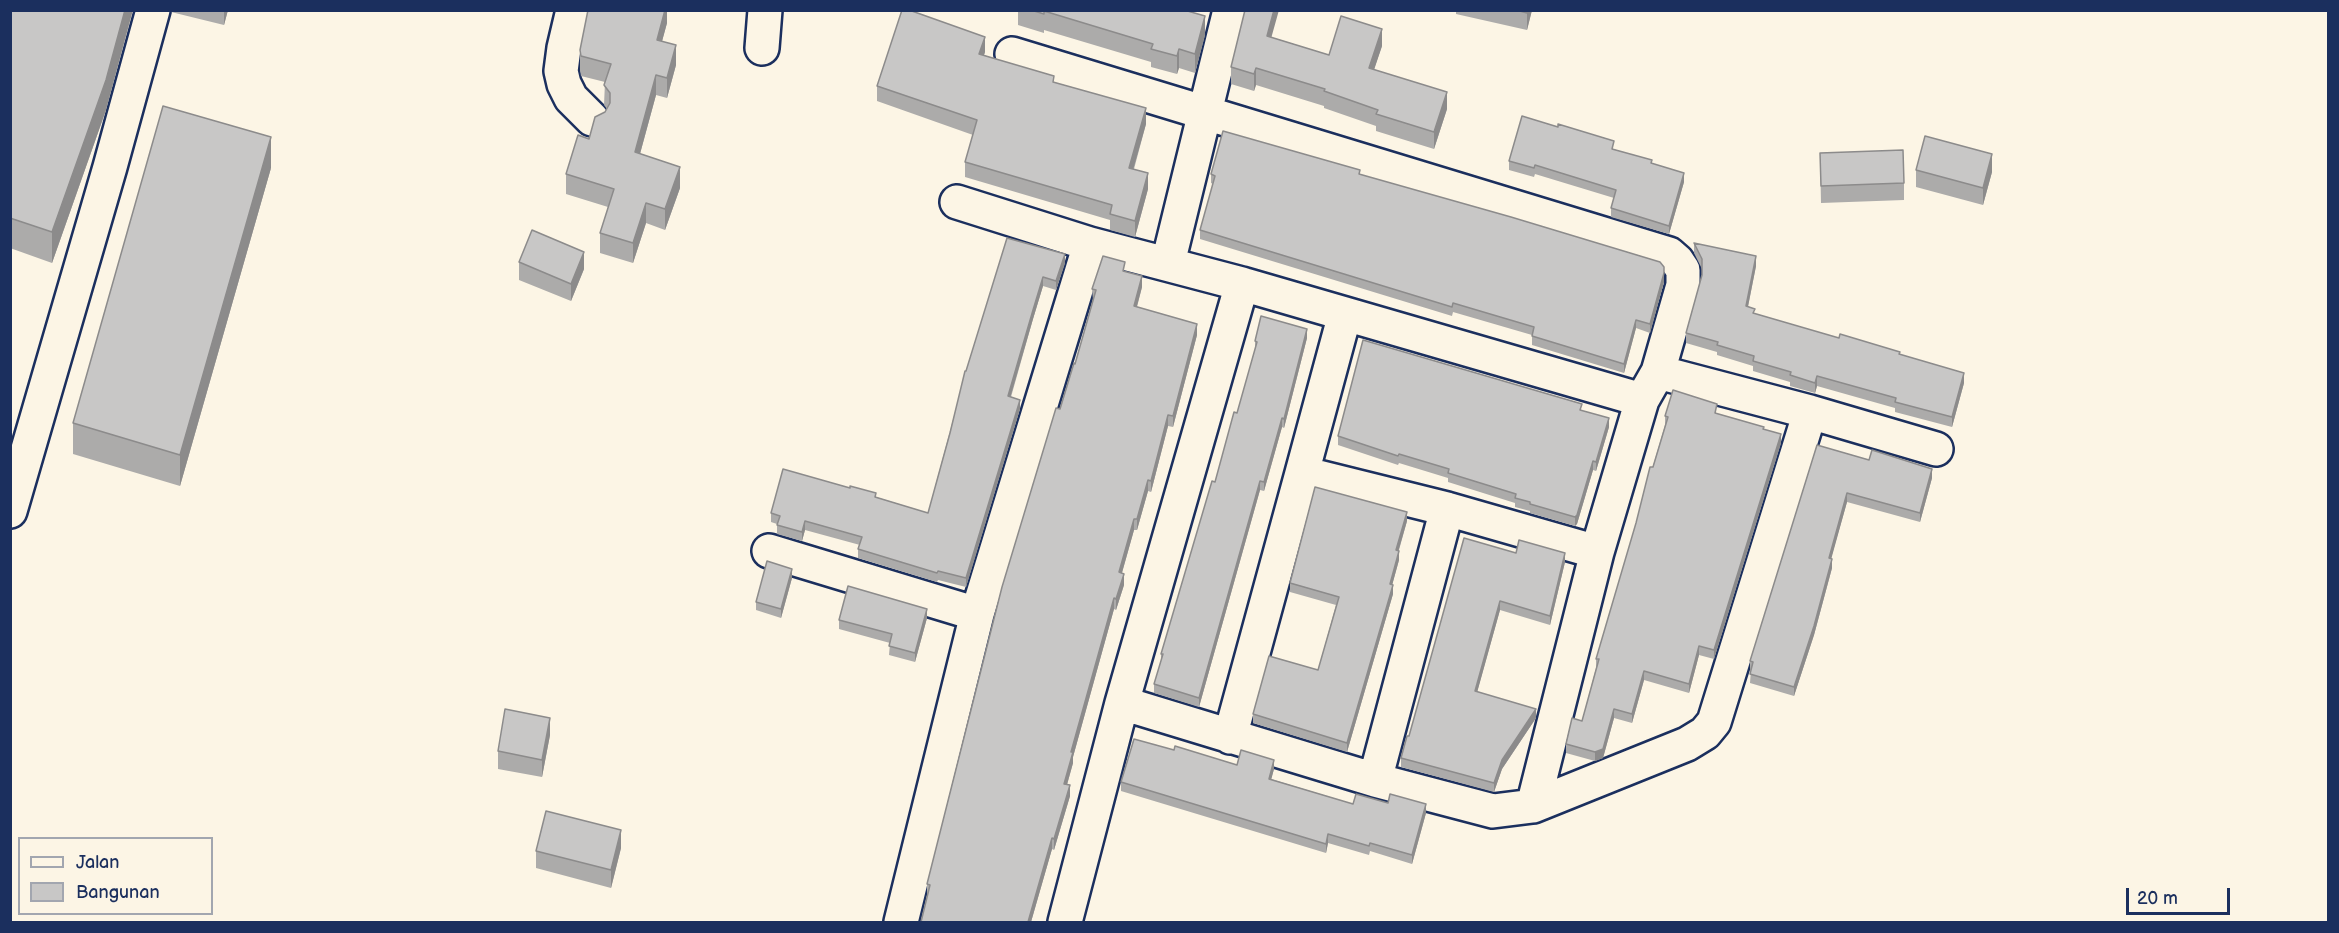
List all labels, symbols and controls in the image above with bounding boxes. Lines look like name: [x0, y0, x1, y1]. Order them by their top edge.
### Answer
legend: [18, 837, 213, 915]
text: Jalan: [76, 852, 119, 873]
scale bar: [2129, 876, 2232, 914]
text: Bangunan: [76, 882, 160, 903]
text: 20 m: [2137, 888, 2178, 909]

